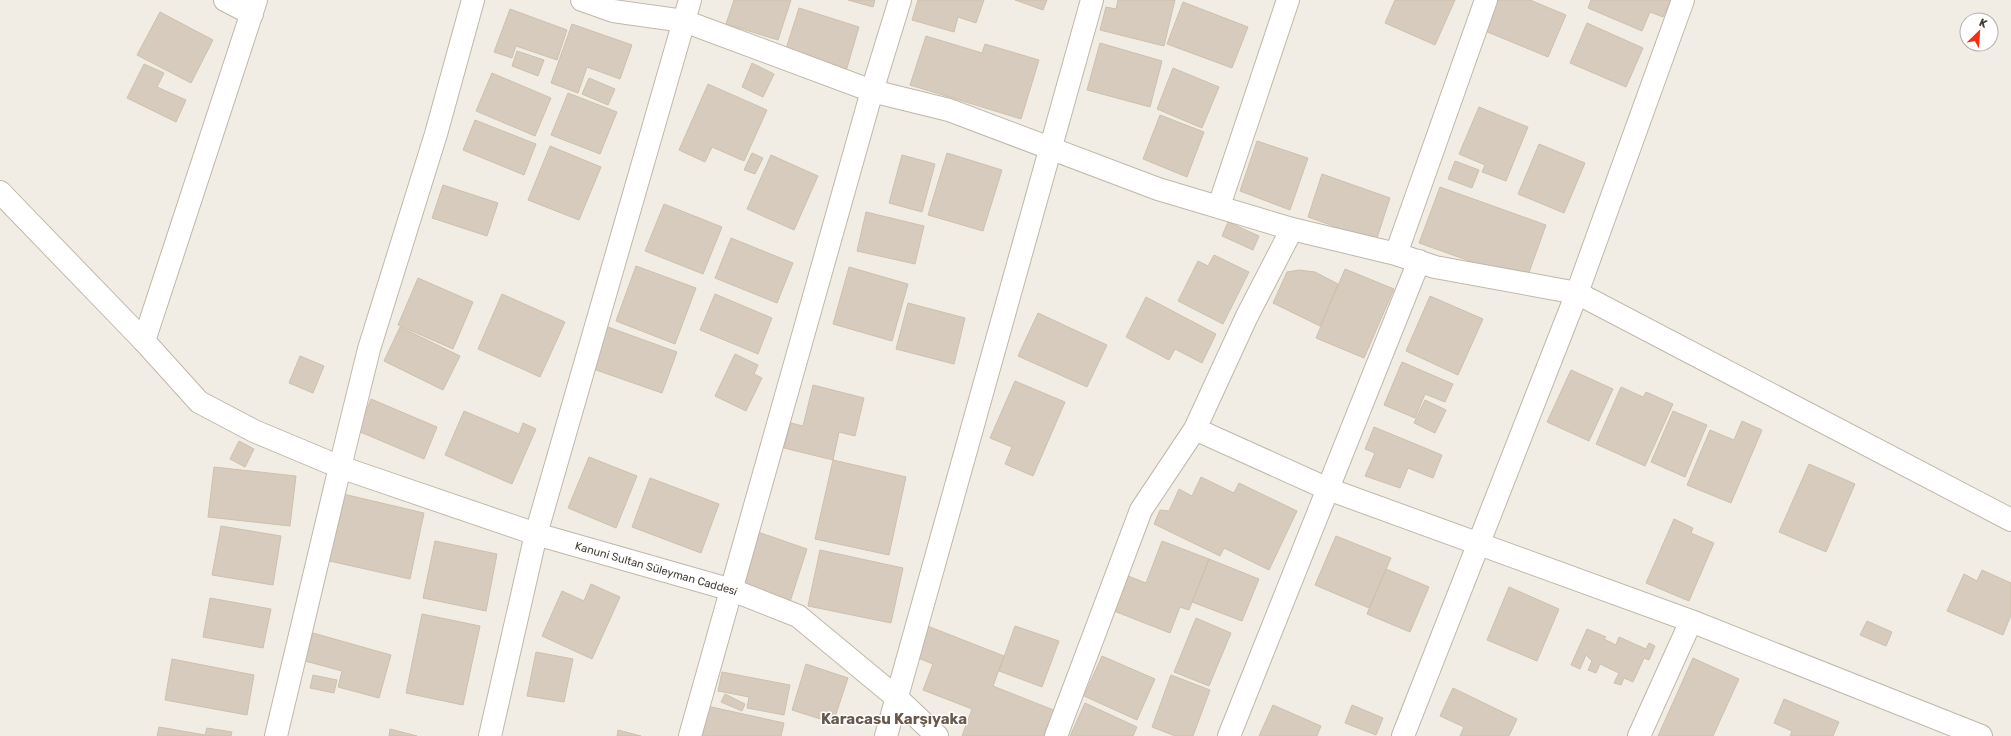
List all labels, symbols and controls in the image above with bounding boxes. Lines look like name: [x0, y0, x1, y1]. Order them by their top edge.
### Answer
north arrow: [1959, 12, 1999, 52]
text: K: [1977, 16, 1990, 31]
street label: Kanuni Sultan Süleyman Caddesi: [574, 539, 739, 598]
district label: Karacasu Karşıyaka: [821, 710, 967, 728]

